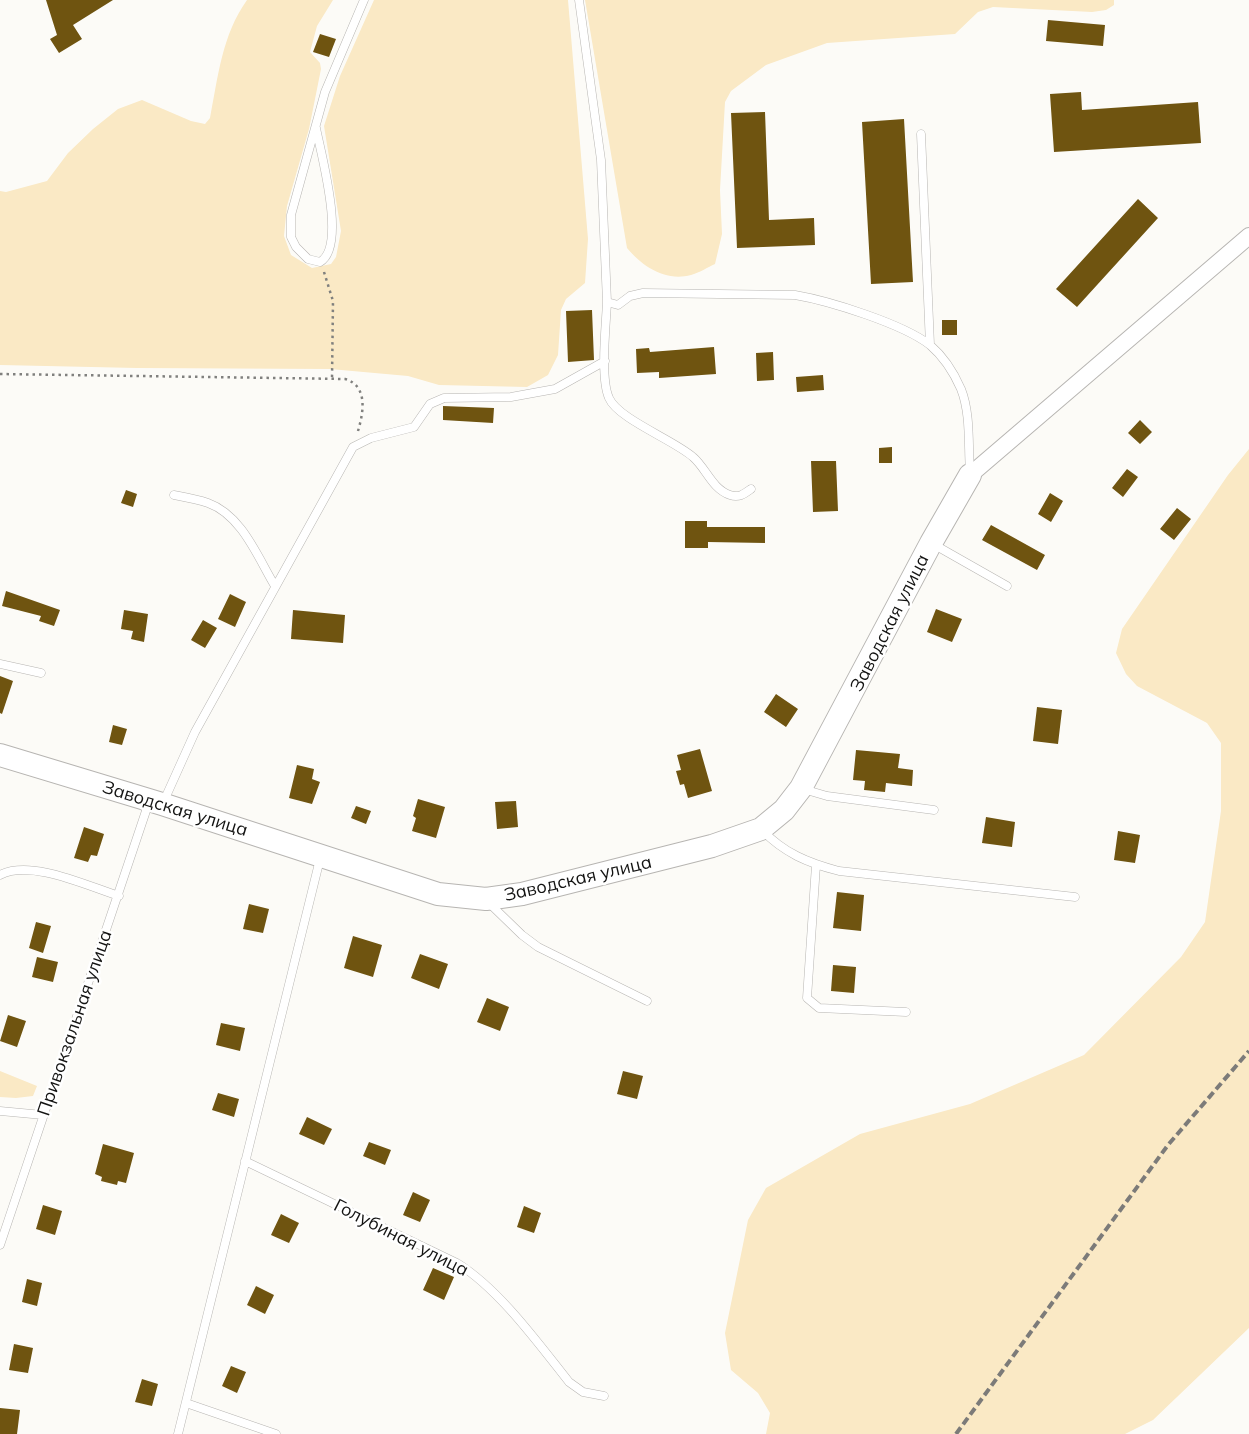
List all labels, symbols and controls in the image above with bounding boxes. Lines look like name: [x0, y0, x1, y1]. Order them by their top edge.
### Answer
street label: Заводская улица: [846, 551, 934, 695]
street label: Заводская улица: [100, 777, 250, 841]
street label: Заводская улица: [502, 851, 654, 907]
street label: Привокзальная улица: [33, 927, 117, 1119]
street label: Голубиная улица: [330, 1195, 472, 1281]

